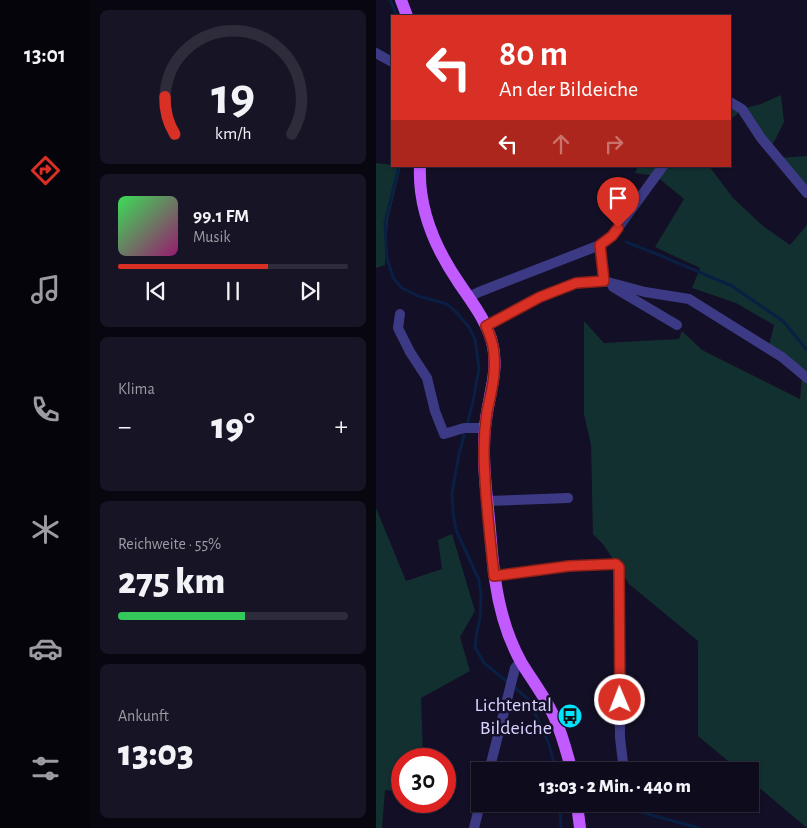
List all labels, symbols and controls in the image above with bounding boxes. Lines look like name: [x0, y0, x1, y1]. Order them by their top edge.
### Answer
icon: left: [416, 35, 481, 100]
text: 80 m: [499, 37, 568, 72]
text: 13:01: [24, 44, 66, 66]
text: 19: [211, 71, 255, 123]
text: An der Bildeiche: [499, 78, 638, 100]
text: km/h: [215, 125, 251, 143]
icon: left: [494, 130, 522, 158]
icon: ahead: [547, 130, 575, 158]
icon: right: [600, 130, 628, 158]
icon: directions: [28, 153, 63, 188]
pin: [597, 177, 639, 228]
icon: arrive: [604, 184, 632, 212]
text: 99.1 FM: [193, 207, 249, 226]
text: Musik: [193, 229, 231, 245]
icon: music: [28, 272, 63, 307]
icon: previous: [142, 277, 170, 305]
icon: pause: [219, 277, 247, 305]
icon: next: [296, 277, 324, 305]
text: Klima: [118, 381, 155, 397]
icon: phone: [28, 392, 63, 427]
text: 19°: [211, 408, 255, 446]
text: −: [118, 413, 131, 441]
text: +: [335, 413, 348, 441]
icon: climate: [28, 512, 63, 547]
text: Reichweite · 55%: [118, 536, 221, 552]
text: 275 km: [118, 563, 225, 601]
icon: car: [28, 631, 63, 666]
position arrow: [593, 673, 645, 725]
place label: Lichtental Bildeiche: [475, 695, 552, 738]
bus stop icon: Lichtental Bildeiche: [557, 703, 583, 729]
text: Ankunft: [118, 708, 169, 724]
text: 13:03: [118, 735, 194, 773]
speed limit sign: 30: [391, 748, 456, 813]
icon: filters: [28, 751, 63, 786]
text: 13:03 · 2 Min. · 440 m: [539, 777, 691, 796]

